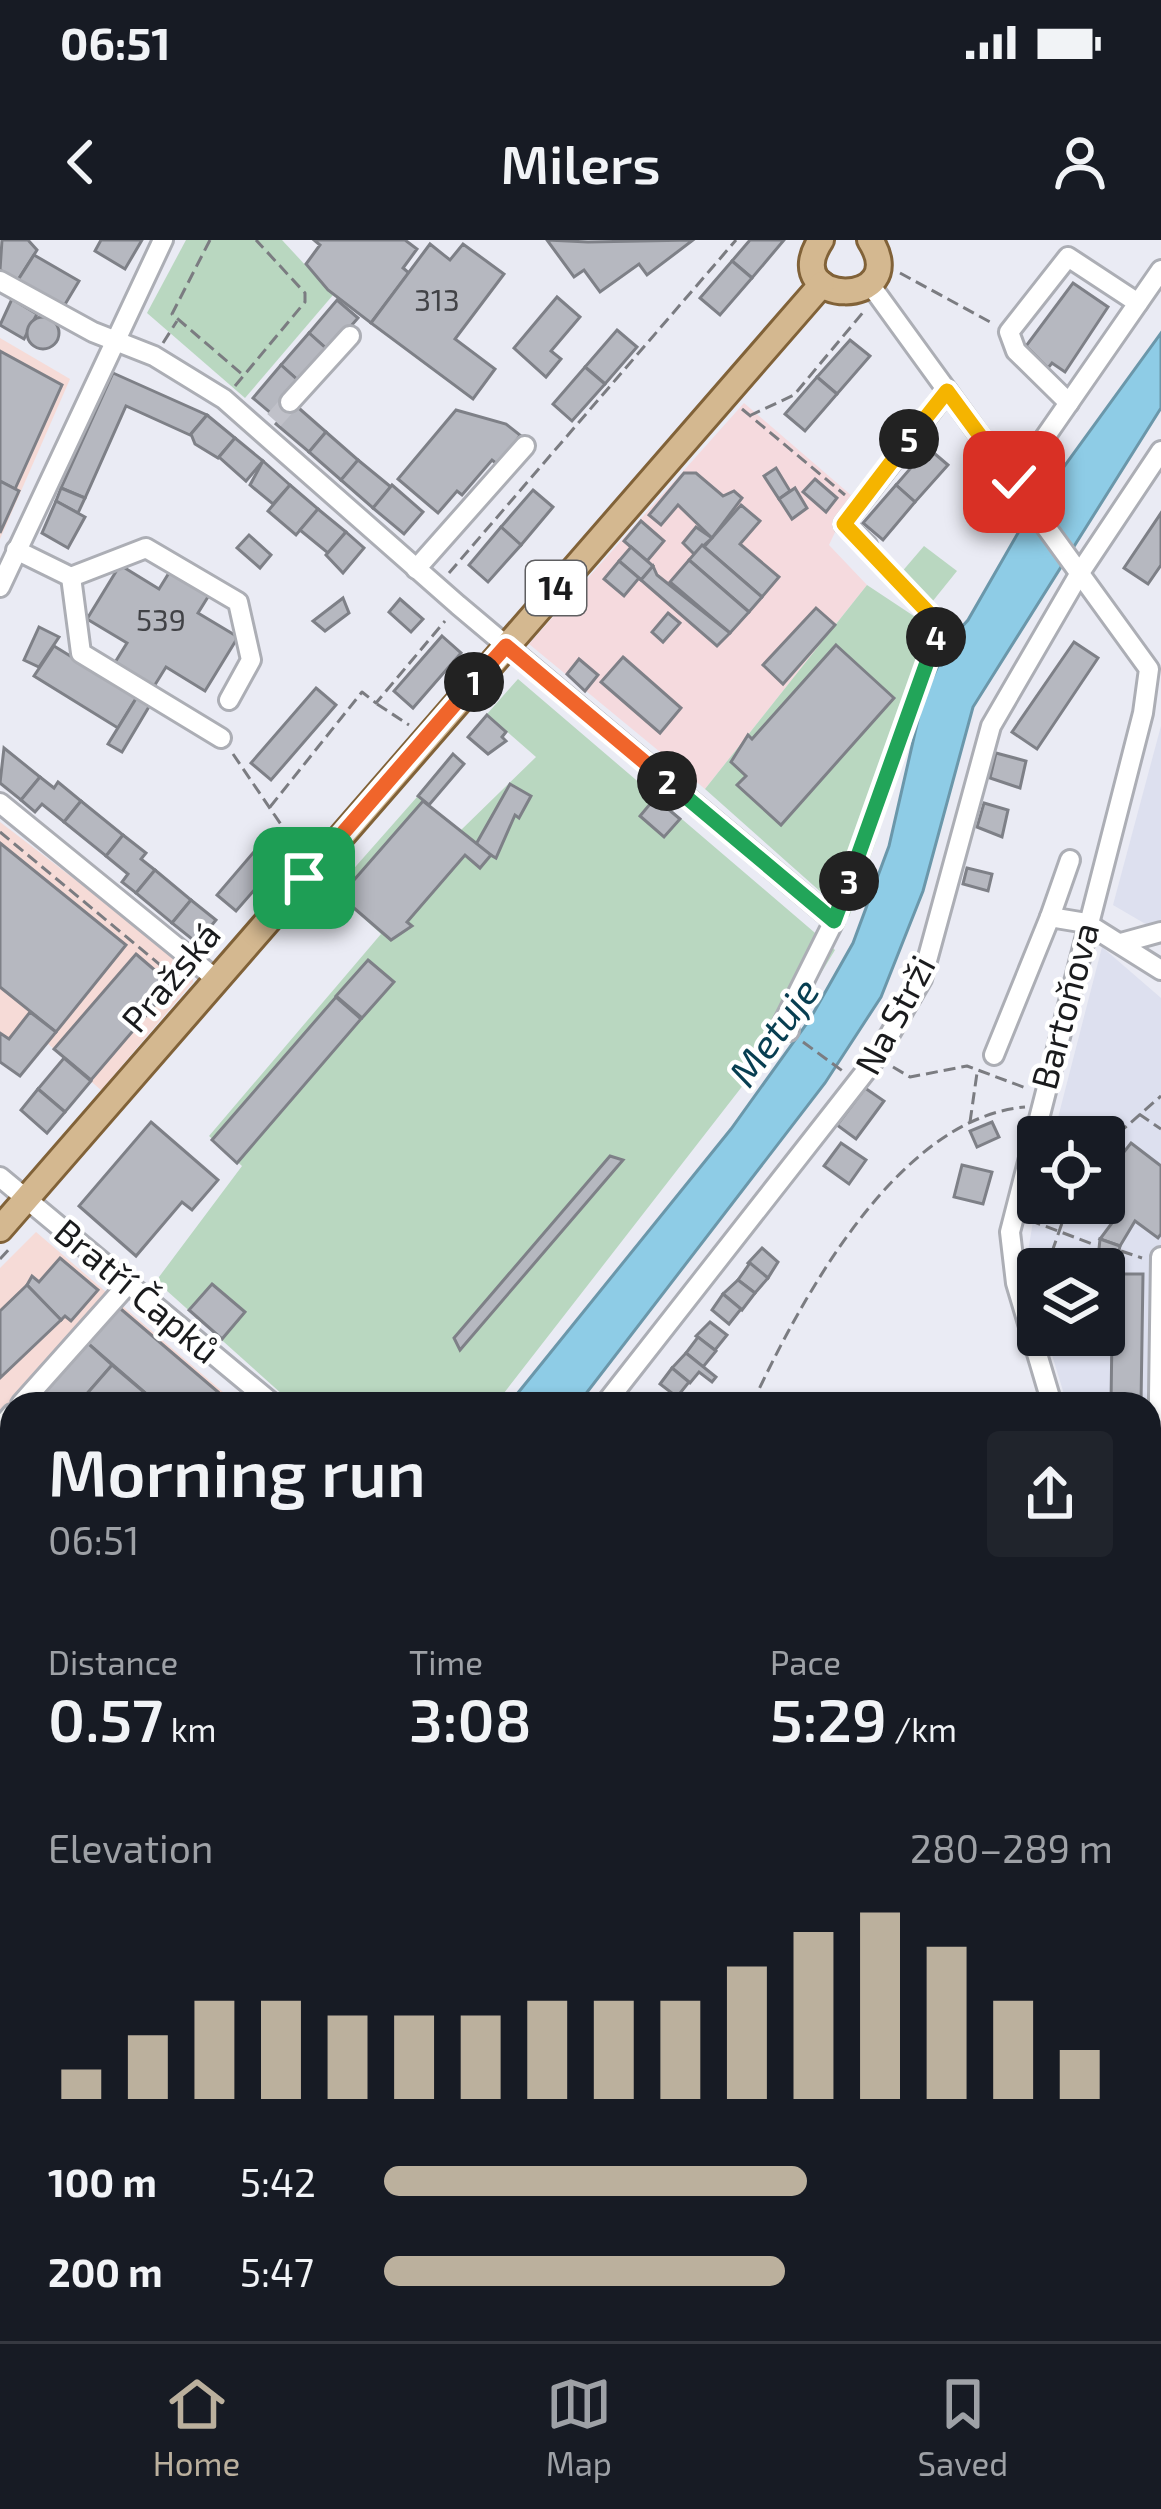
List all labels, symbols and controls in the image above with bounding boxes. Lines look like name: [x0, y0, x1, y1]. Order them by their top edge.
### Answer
text: 06:51: [60, 15, 171, 69]
icon: back: [48, 129, 114, 195]
icon: person: [1047, 129, 1113, 195]
text: Milers: [500, 130, 661, 195]
house number: 313: [414, 281, 460, 317]
pin: 5: [879, 409, 939, 469]
text: 5: [900, 419, 918, 459]
pin: [963, 431, 1065, 533]
icon: check: [981, 449, 1047, 515]
road number: 14: [526, 561, 586, 615]
house number: 539: [136, 601, 186, 637]
pin: 4: [906, 607, 966, 667]
text: 4: [925, 617, 947, 657]
pin: 1: [444, 652, 504, 712]
text: 1: [467, 662, 481, 702]
pin: 2: [637, 751, 697, 811]
text: 2: [657, 761, 677, 801]
pin: [253, 827, 355, 929]
icon: arrive: [271, 845, 337, 911]
pin: 3: [819, 851, 879, 911]
text: 3: [840, 861, 858, 901]
street label: Pražská: [112, 912, 228, 1040]
street label: Bartoňova: [1021, 918, 1106, 1094]
street label: Na Strži: [845, 947, 943, 1081]
water label: Metuje: [718, 968, 828, 1094]
map controls: [1017, 1116, 1125, 1356]
button: locate: [1017, 1116, 1125, 1224]
street label: Bratří Čapků: [47, 1209, 229, 1371]
button: layers: [1017, 1248, 1125, 1356]
text: Morning run: [48, 1431, 426, 1510]
button: share: [987, 1431, 1113, 1557]
text: 06:51: [48, 1516, 139, 1563]
text: Distance: [48, 1642, 178, 1682]
text: Time: [409, 1642, 483, 1682]
text: Pace: [770, 1642, 841, 1682]
text: 0.57: [48, 1682, 163, 1754]
text: 3:08: [409, 1682, 532, 1754]
text: 5:29: [770, 1682, 887, 1754]
text: km: [163, 1709, 216, 1749]
text: /km: [887, 1709, 957, 1749]
text: Elevation: [48, 1824, 213, 1871]
text: 280–289 m: [910, 1824, 1113, 1871]
text: 100 m: [48, 2158, 157, 2205]
text: 5:42: [240, 2158, 316, 2205]
text: 200 m: [48, 2248, 163, 2295]
text: 5:47: [240, 2248, 314, 2295]
tab: Home: [153, 2371, 240, 2483]
tab: Map: [546, 2371, 612, 2483]
tab: Saved: [918, 2371, 1008, 2483]

